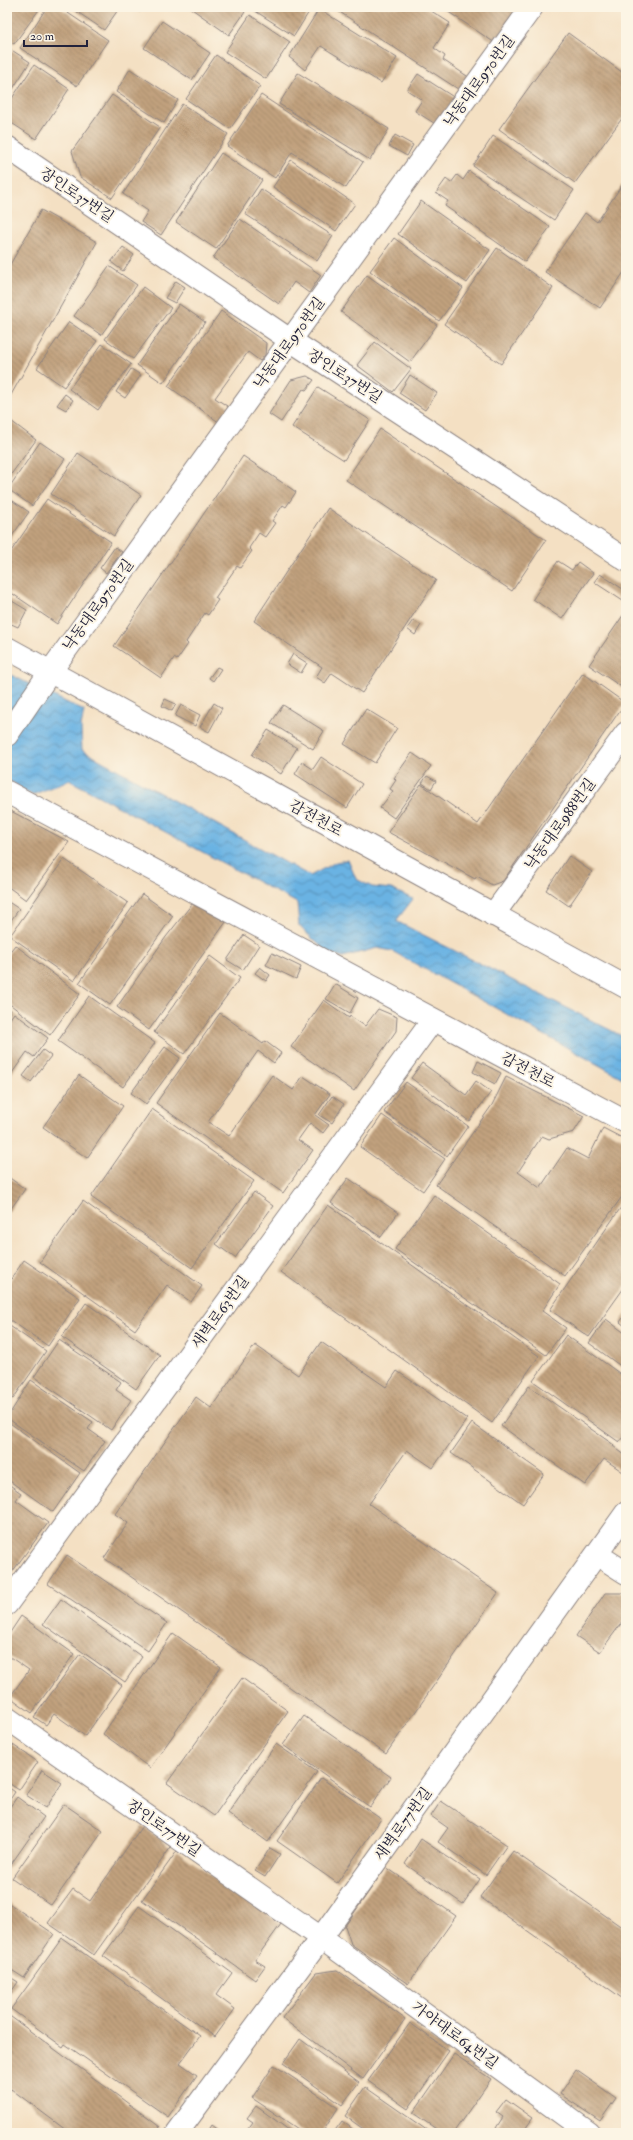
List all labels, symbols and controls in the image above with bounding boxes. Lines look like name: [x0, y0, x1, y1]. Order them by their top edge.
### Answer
scale bar: [24, 22, 87, 48]
text: 20 m: [30, 29, 55, 44]
street label: 낙동대로970번길: [440, 32, 519, 131]
street label: 장인로37번길: [36, 164, 117, 227]
street label: 낙동대로970번길: [250, 294, 329, 393]
street label: 장인로37번길: [304, 345, 386, 408]
street label: 낙동대로970번길: [59, 556, 138, 655]
street label: 낙동대로988번길: [521, 775, 600, 874]
street label: 감전천로: [286, 796, 346, 841]
street label: 감전천로: [498, 1048, 558, 1093]
street label: 새벽로63번길: [188, 1272, 253, 1353]
street label: 새벽로77번길: [370, 1784, 436, 1865]
street label: 장인로77번길: [123, 1796, 204, 1861]
street label: 가야대로64번길: [408, 1998, 502, 2073]

